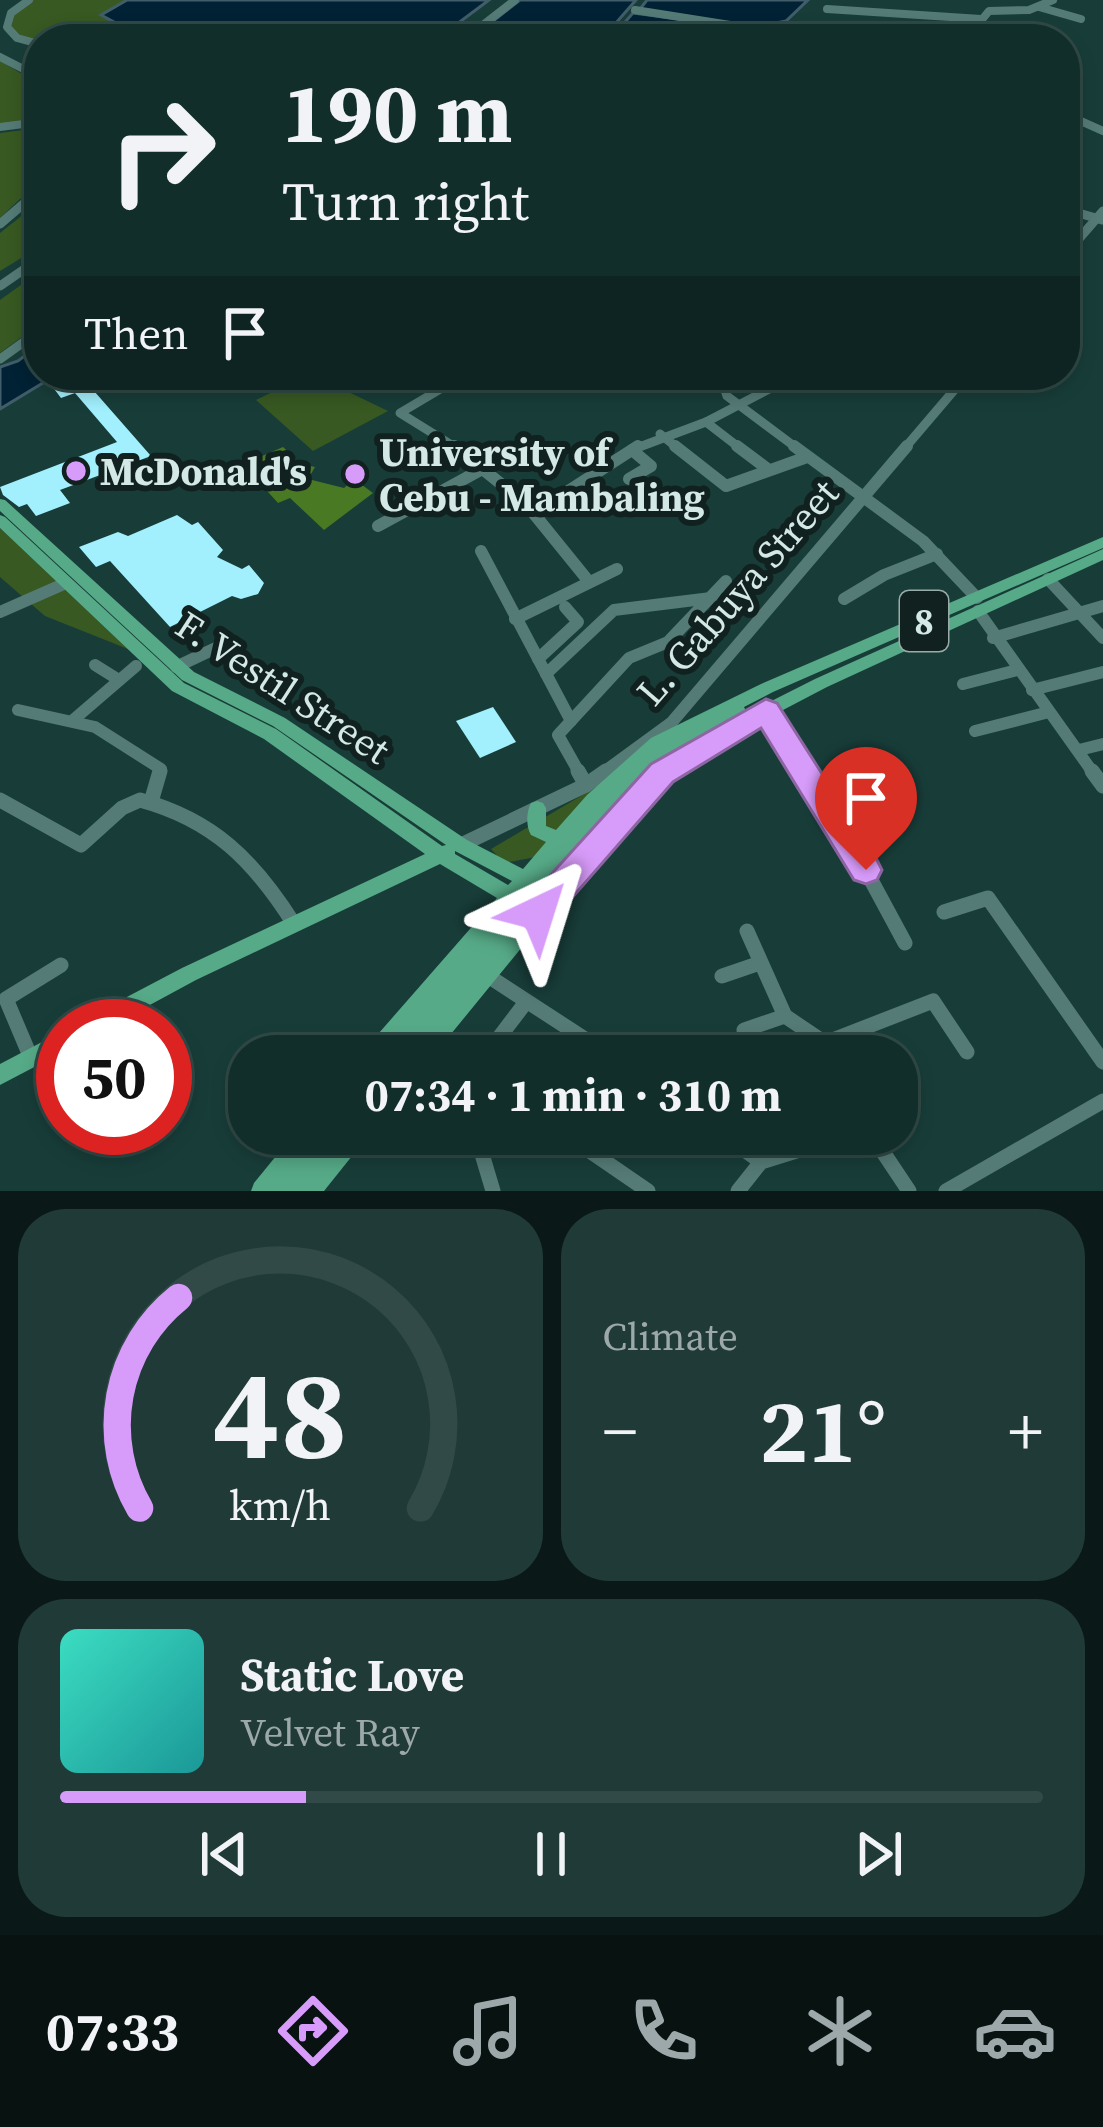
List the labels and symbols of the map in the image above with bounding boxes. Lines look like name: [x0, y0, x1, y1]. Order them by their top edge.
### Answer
place label: University of Cebu - Mambaling: [379, 426, 705, 524]
place label: McDonald's: [100, 445, 307, 498]
marker: McDonald's: [63, 458, 89, 484]
marker: University of Cebu - Mambaling: [342, 461, 368, 487]
street label: L. Gabuya Street: [624, 468, 851, 717]
road number: 8: [900, 591, 948, 651]
street label: F. Vestil Street: [166, 599, 400, 776]
pin: [815, 747, 917, 870]
position arrow: [475, 850, 601, 976]
speed limit sign: 50: [36, 999, 192, 1155]

